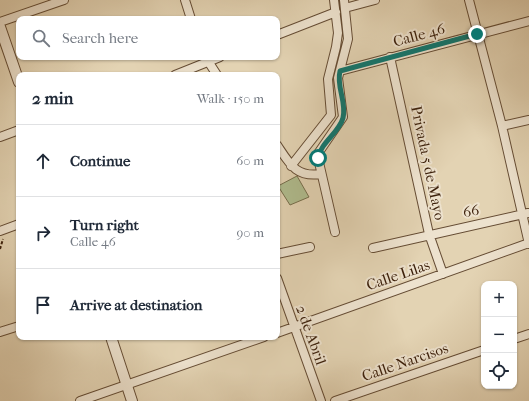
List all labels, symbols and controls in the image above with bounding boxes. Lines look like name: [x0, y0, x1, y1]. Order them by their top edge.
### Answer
search box: [16, 16, 280, 60]
street label: Calle 46: [391, 19, 448, 51]
route end: [468, 25, 486, 43]
icon: search: [30, 27, 52, 49]
text: Search here: [62, 29, 138, 47]
text: 2 min: [32, 88, 73, 108]
text: Walk · 150 m: [197, 91, 264, 106]
street label: Privada 5 de Mayo: [407, 104, 449, 222]
route start: [309, 149, 327, 167]
icon: ahead: [32, 150, 54, 172]
text: Continue: [70, 152, 130, 170]
text: 60 m: [236, 153, 264, 168]
street label: 66: [461, 200, 482, 221]
text: Turn right: [70, 216, 139, 234]
icon: right: [32, 222, 54, 244]
text: 90 m: [236, 225, 264, 240]
text: Calle 46: [70, 234, 116, 249]
street label: Calle Lilas: [364, 256, 433, 294]
map controls: [481, 281, 517, 389]
button: +: [481, 281, 517, 317]
icon: arrive: [32, 294, 54, 316]
text: Arrive at destination: [70, 296, 202, 314]
street label: 2 de Abril: [292, 303, 330, 367]
button: −: [481, 317, 517, 353]
street label: Calle Narcisos: [360, 339, 451, 385]
button: locate: [481, 353, 517, 389]

